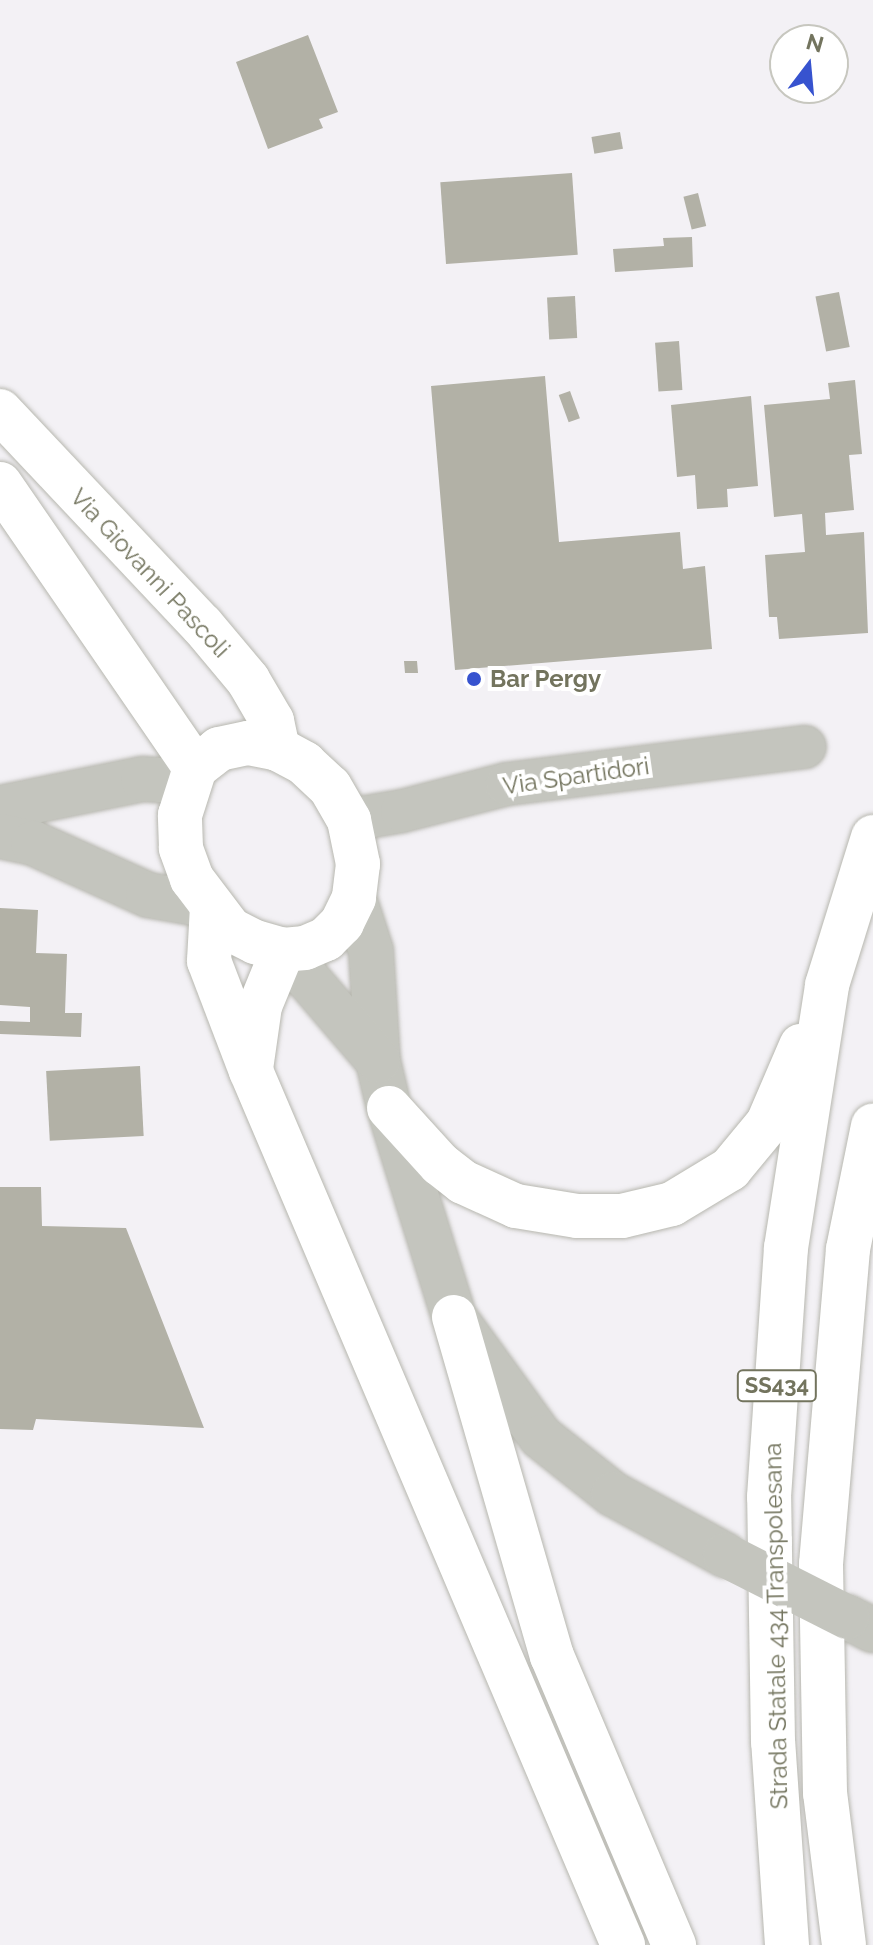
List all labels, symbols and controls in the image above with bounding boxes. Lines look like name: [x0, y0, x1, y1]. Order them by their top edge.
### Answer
north arrow: [769, 24, 849, 104]
text: N: [803, 28, 827, 58]
street label: Via Giovanni Pascoli: [64, 483, 236, 663]
place label: Bar Pergy: [490, 665, 602, 693]
marker: Bar Pergy: [465, 670, 483, 688]
street label: Via Spartidori: [501, 751, 651, 801]
road number: SS434: [735, 1368, 819, 1404]
street label: Strada Statale 434 Transpolesana: [758, 1442, 794, 1810]

